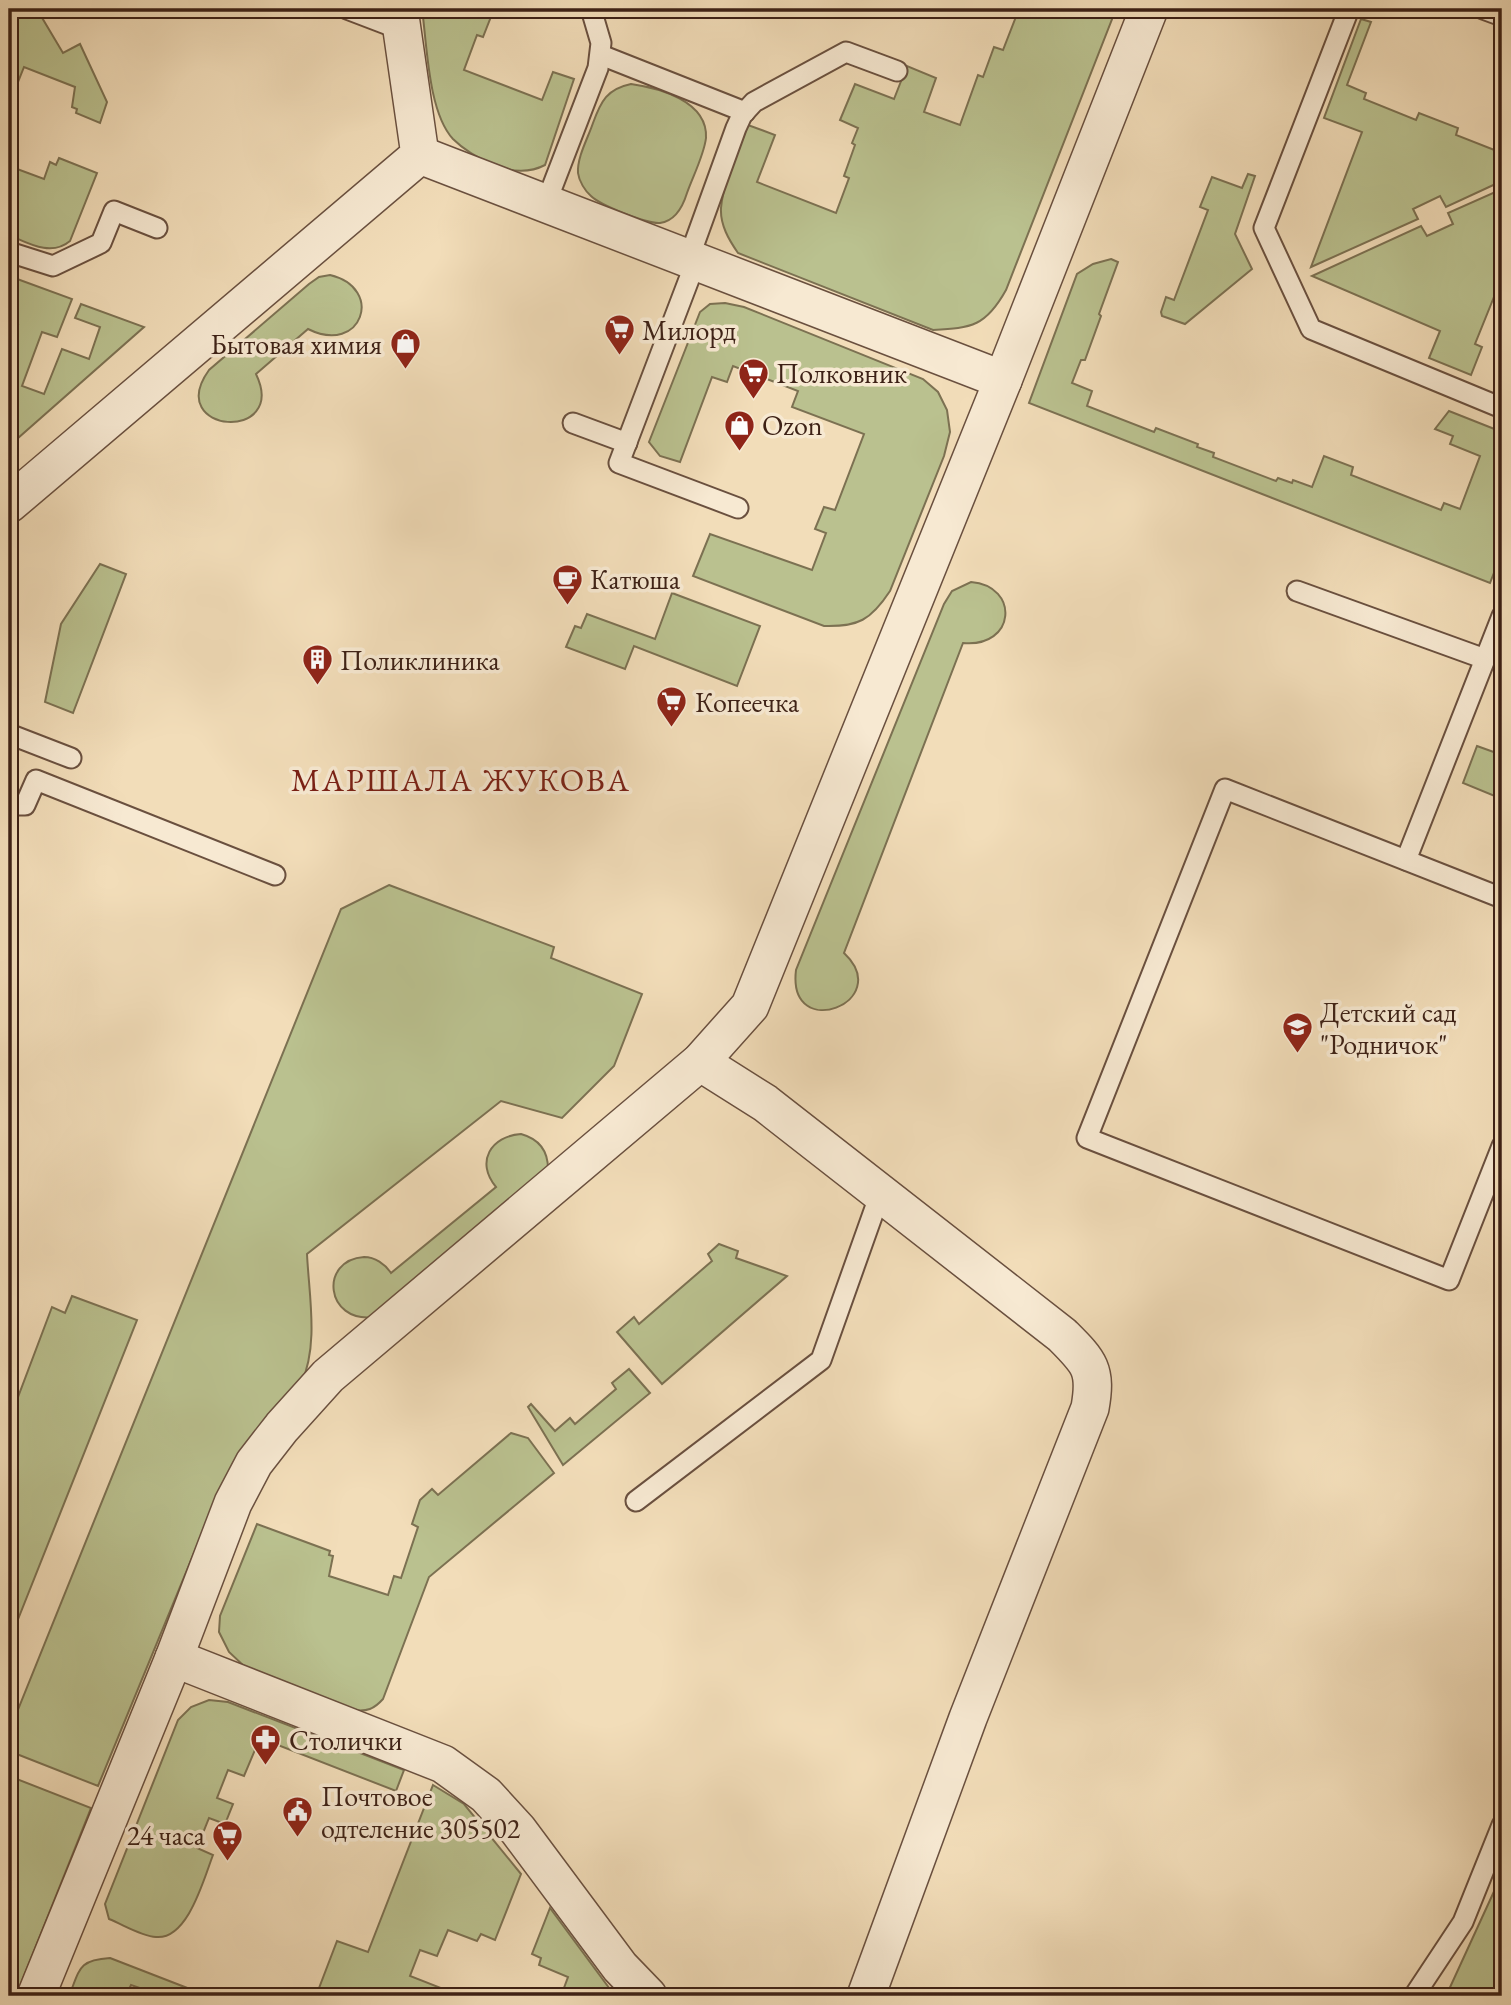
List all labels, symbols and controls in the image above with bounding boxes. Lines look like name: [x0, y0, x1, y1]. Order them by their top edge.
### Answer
place label: Милорд: [642, 312, 736, 348]
supermarket icon: Милорд: [602, 313, 636, 357]
place label: Бытовая химия: [210, 326, 382, 362]
shop icon: Бытовая химия: [388, 327, 422, 371]
place label: Полковник: [776, 355, 907, 391]
supermarket icon: Полковник: [736, 356, 770, 400]
place label: Ozon: [762, 407, 823, 443]
shop icon: Ozon: [722, 408, 756, 452]
place label: Катюша: [590, 561, 681, 597]
cafe icon: Катюша: [550, 562, 584, 606]
place label: Поликлиника: [340, 642, 501, 678]
building icon: Поликлиника: [300, 643, 334, 687]
place label: Копеечка: [695, 684, 800, 720]
supermarket icon: Копеечка: [655, 685, 689, 729]
district label: МАРШАЛА ЖУКОВА: [291, 759, 631, 801]
place label: Детский сад "Родничок": [1320, 994, 1457, 1062]
school or university icon: Детский сад "Родничок": [1280, 1011, 1314, 1055]
place label: Столички: [289, 1722, 403, 1758]
pharmacy icon: Столички: [249, 1723, 283, 1767]
place label: Почтовое одтеление 305502: [321, 1778, 521, 1846]
public building icon: Почтовое одтеление 305502: [281, 1795, 315, 1839]
place label: 24 часа: [127, 1817, 206, 1853]
supermarket icon: 24 часа: [211, 1818, 245, 1862]

